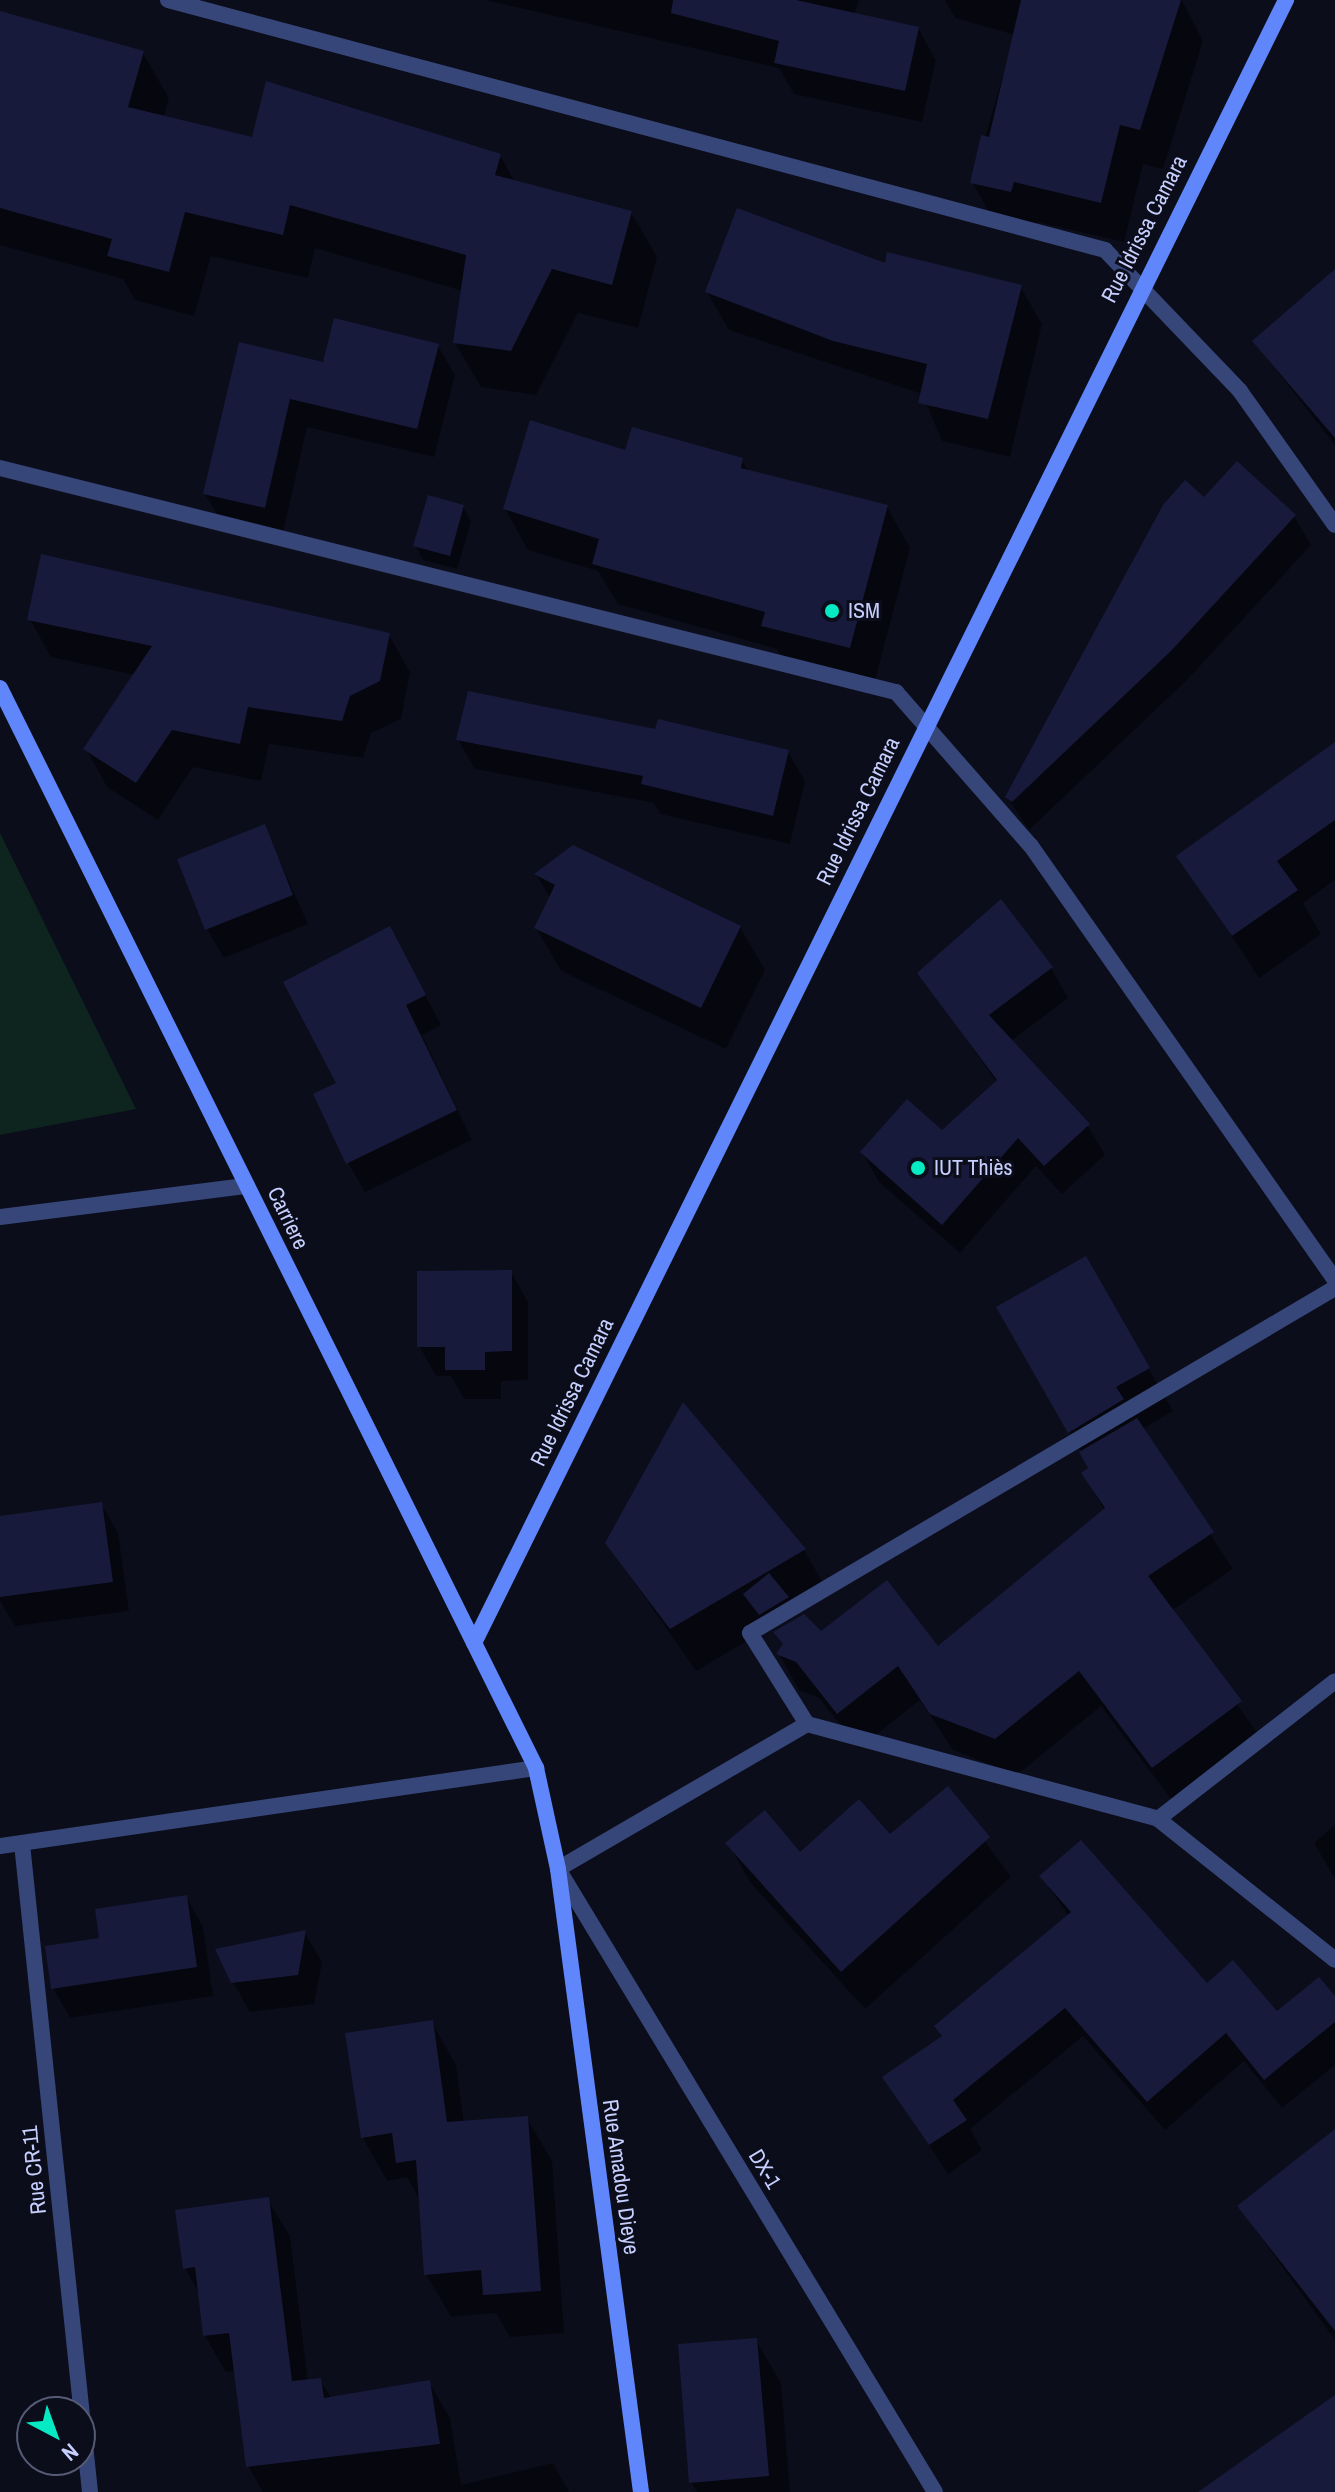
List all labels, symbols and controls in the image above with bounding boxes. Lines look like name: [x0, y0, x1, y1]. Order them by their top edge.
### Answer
street label: Rue Idrissa Camara: [1096, 151, 1192, 307]
place label: ISM: [848, 598, 880, 624]
marker: ISM: [823, 602, 841, 620]
street label: Rue Idrissa Camara: [811, 733, 905, 889]
place label: IUT Thiès: [934, 1155, 1013, 1181]
marker: IUT Thiès: [909, 1159, 927, 1177]
street label: Carriere: [262, 1182, 314, 1254]
street label: Rue Idrissa Camara: [525, 1314, 619, 1470]
street label: Rue Amadou Dieye: [597, 2097, 645, 2257]
street label: Rue CR-11: [16, 2124, 52, 2216]
street label: DX-1: [743, 2145, 787, 2193]
north arrow: [16, 2396, 96, 2476]
text: N: [56, 2437, 85, 2468]

